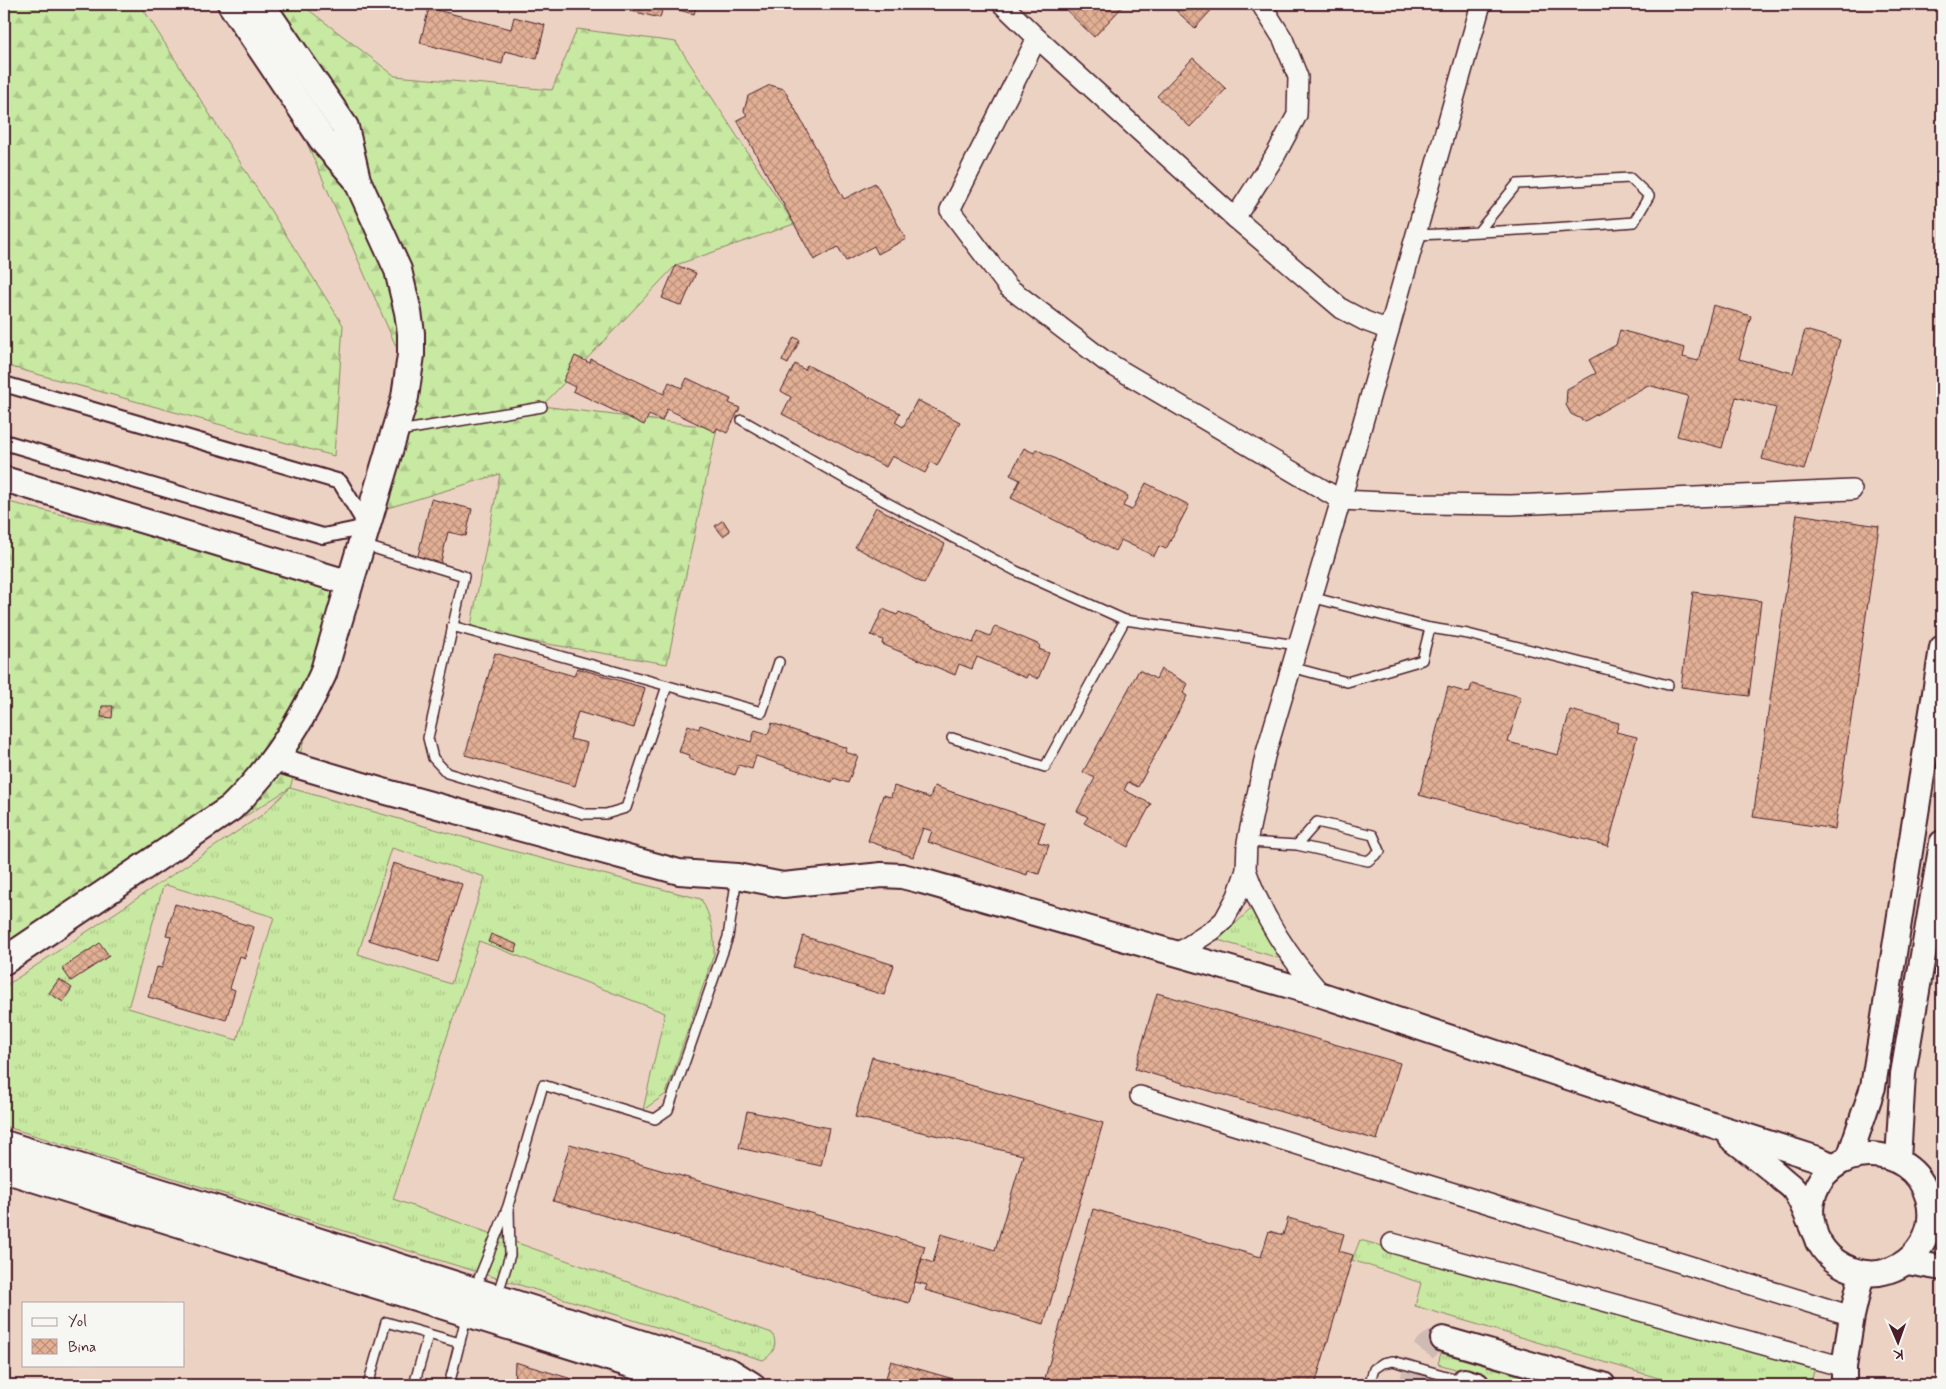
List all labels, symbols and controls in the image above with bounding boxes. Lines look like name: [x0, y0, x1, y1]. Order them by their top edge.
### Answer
legend: [22, 1302, 185, 1366]
text: Yol: [68, 1312, 87, 1332]
north arrow: [1874, 1316, 1924, 1366]
text: Bina: [68, 1338, 96, 1358]
text: K: [1892, 1345, 1904, 1363]

